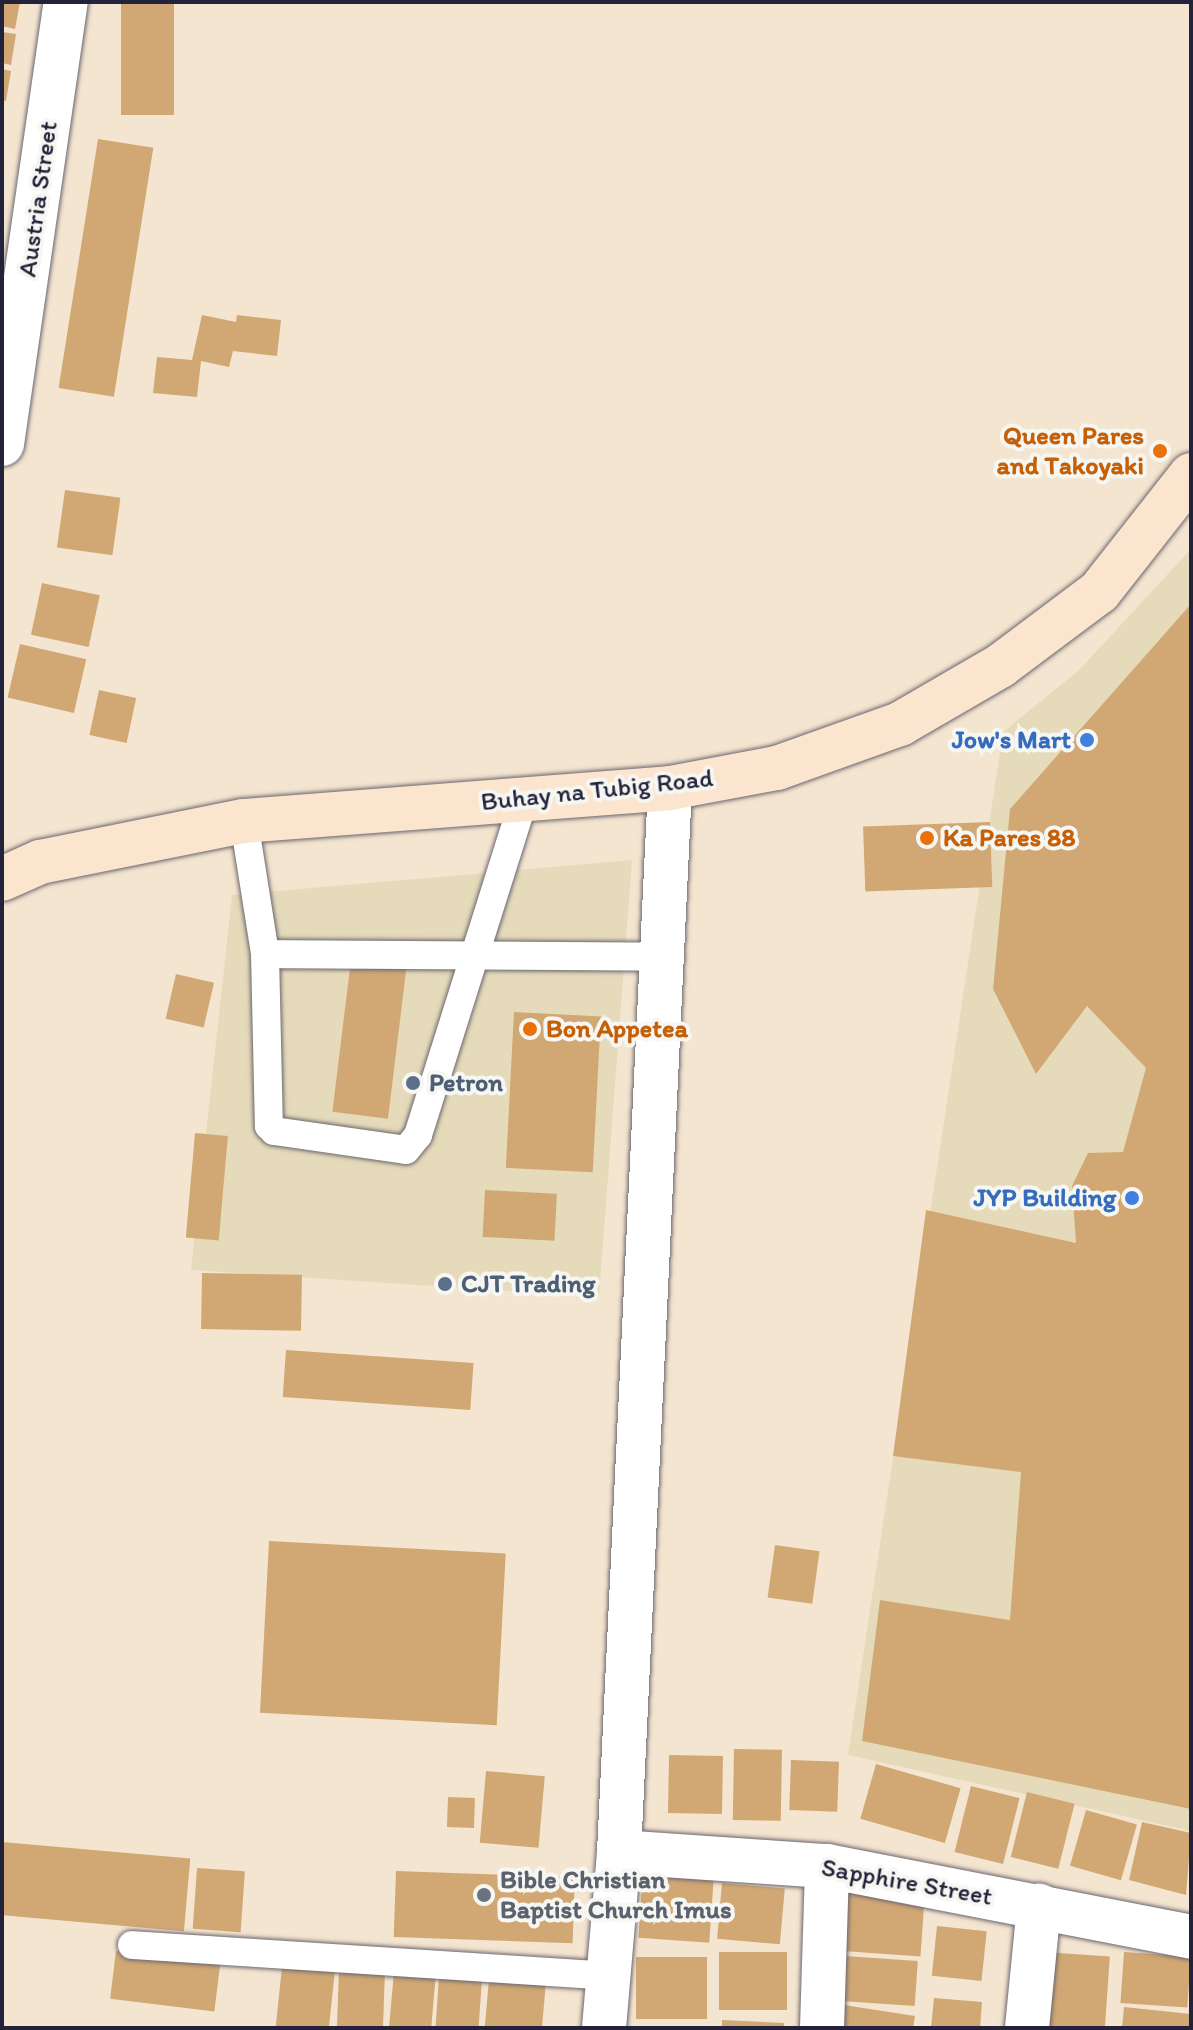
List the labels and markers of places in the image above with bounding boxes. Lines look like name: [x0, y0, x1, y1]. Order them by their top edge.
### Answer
place label: Queen Pares and Takoyaki: [998, 420, 1144, 482]
marker: Queen Pares and Takoyaki: [1151, 442, 1169, 460]
place label: Jow's Mart: [951, 724, 1071, 756]
marker: Jow's Mart: [1078, 731, 1096, 749]
place label: Ka Pares 88: [943, 822, 1075, 854]
marker: Ka Pares 88: [918, 829, 936, 847]
place label: Bon Appetea: [546, 1013, 688, 1045]
marker: Bon Appetea: [521, 1020, 539, 1038]
place label: Petron: [429, 1067, 503, 1099]
marker: Petron: [404, 1074, 422, 1092]
place label: JYP Building: [974, 1182, 1116, 1214]
marker: JYP Building: [1123, 1189, 1141, 1207]
place label: CJT Trading: [461, 1268, 595, 1300]
marker: CJT Trading: [436, 1275, 454, 1293]
place label: Bible Christian Baptist Church Imus: [500, 1864, 732, 1926]
marker: Bible Christian Baptist Church Imus: [475, 1886, 493, 1904]

